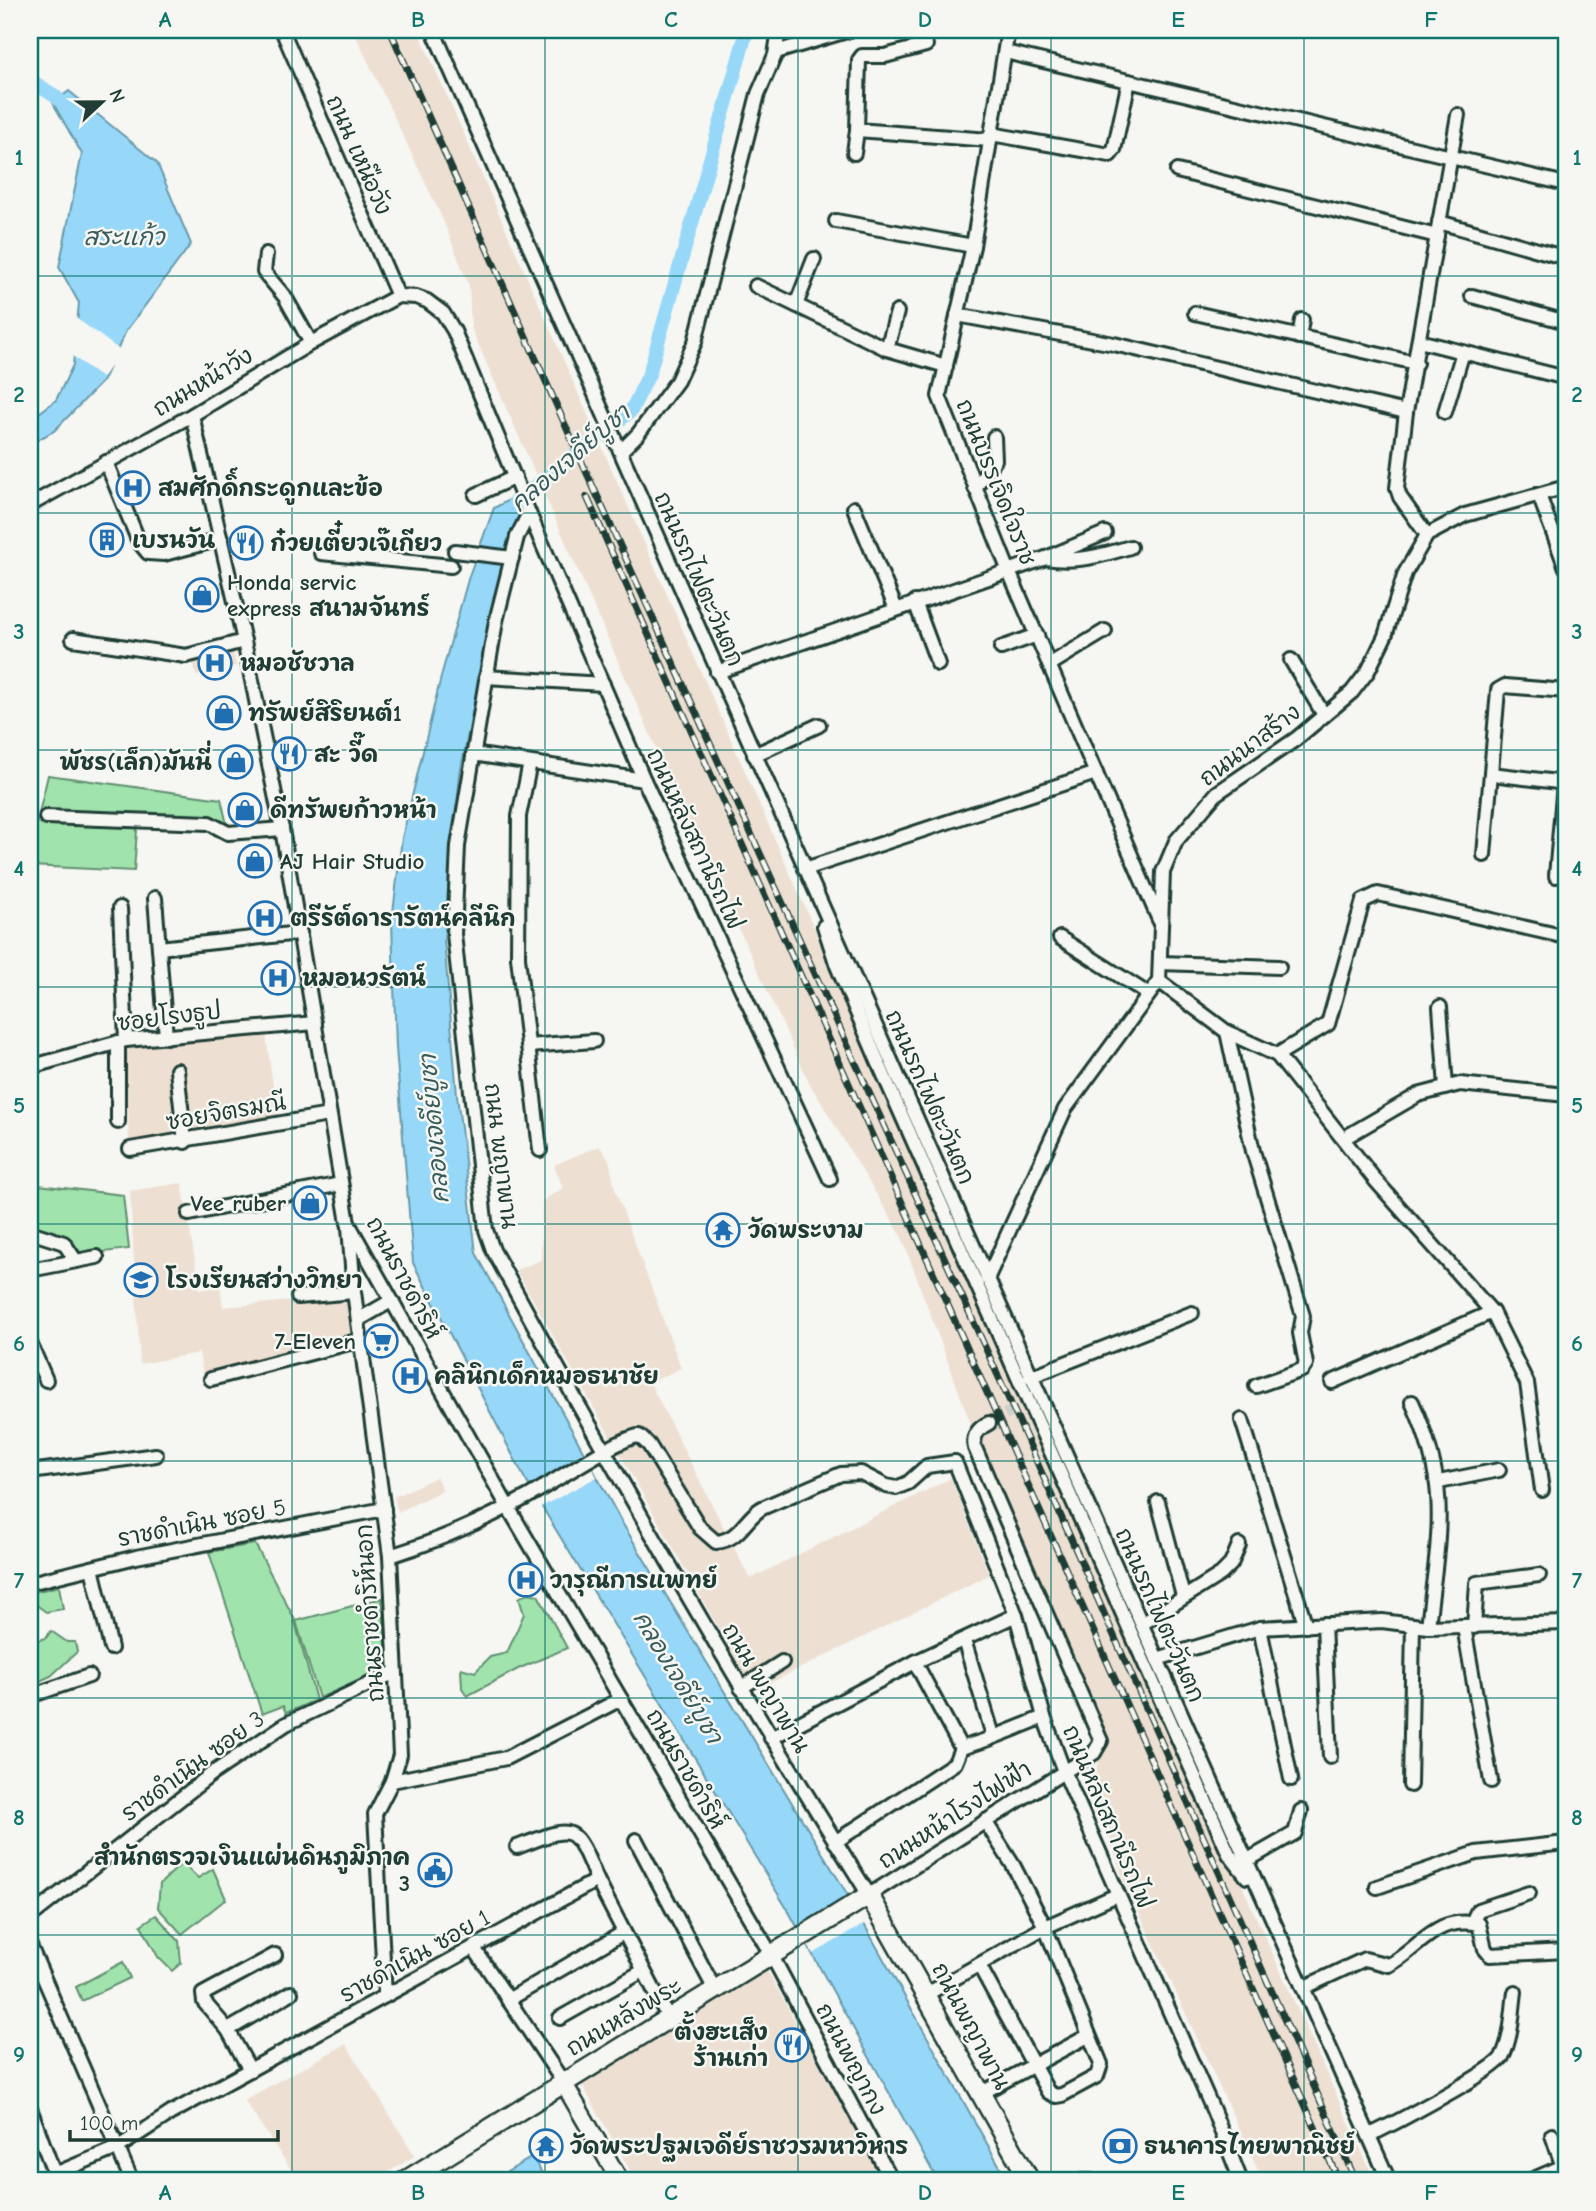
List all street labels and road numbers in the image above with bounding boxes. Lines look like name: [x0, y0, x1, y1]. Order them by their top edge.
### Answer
street label: ถนน เหนือวัง: [321, 90, 399, 219]
street label: ถนนหน้าวัง: [147, 340, 258, 422]
street label: ถนนบรรเจิดใจราช: [950, 394, 1044, 569]
street label: ถนนรถไฟตะวันตก: [648, 486, 752, 670]
street label: ถนนนาสร้าง: [1193, 697, 1306, 792]
street label: ถนนหลังสถานีรถไฟ: [641, 743, 752, 934]
street label: ซอยโรงธูป: [115, 994, 223, 1041]
street label: ถนนรถไฟตะวันตก: [879, 1004, 983, 1188]
street label: ถนน พญาพาน: [479, 1082, 523, 1230]
street label: ซอยจิตรมณี: [164, 1086, 288, 1136]
street label: ถนนราชดำริห์: [360, 1211, 450, 1344]
street label: ราชดำเนิน ซอย 5: [115, 1491, 288, 1553]
street label: ถนนรถไฟตะวันตก: [1109, 1522, 1213, 1706]
street label: ถนนราชดำริห์นอก: [347, 1523, 390, 1703]
street label: ถนน พญาพาน: [717, 1618, 815, 1758]
street label: ถนนราชดำริห์: [641, 1702, 734, 1834]
street label: ราชดำเนิน ซอย 3: [115, 1703, 270, 1827]
street label: ถนนหลังสถานีรถไฟ: [1057, 1720, 1162, 1913]
street label: ถนนหน้าโรงไฟฟ้า: [872, 1753, 1037, 1875]
street label: ราชดำเนิน ซอย 1: [334, 1901, 495, 2008]
street label: ถนนพญาพาน: [926, 1958, 1016, 2094]
street label: ถนนหลังพระ: [561, 1972, 687, 2062]
street label: ถนนพญากง: [810, 1998, 892, 2120]

